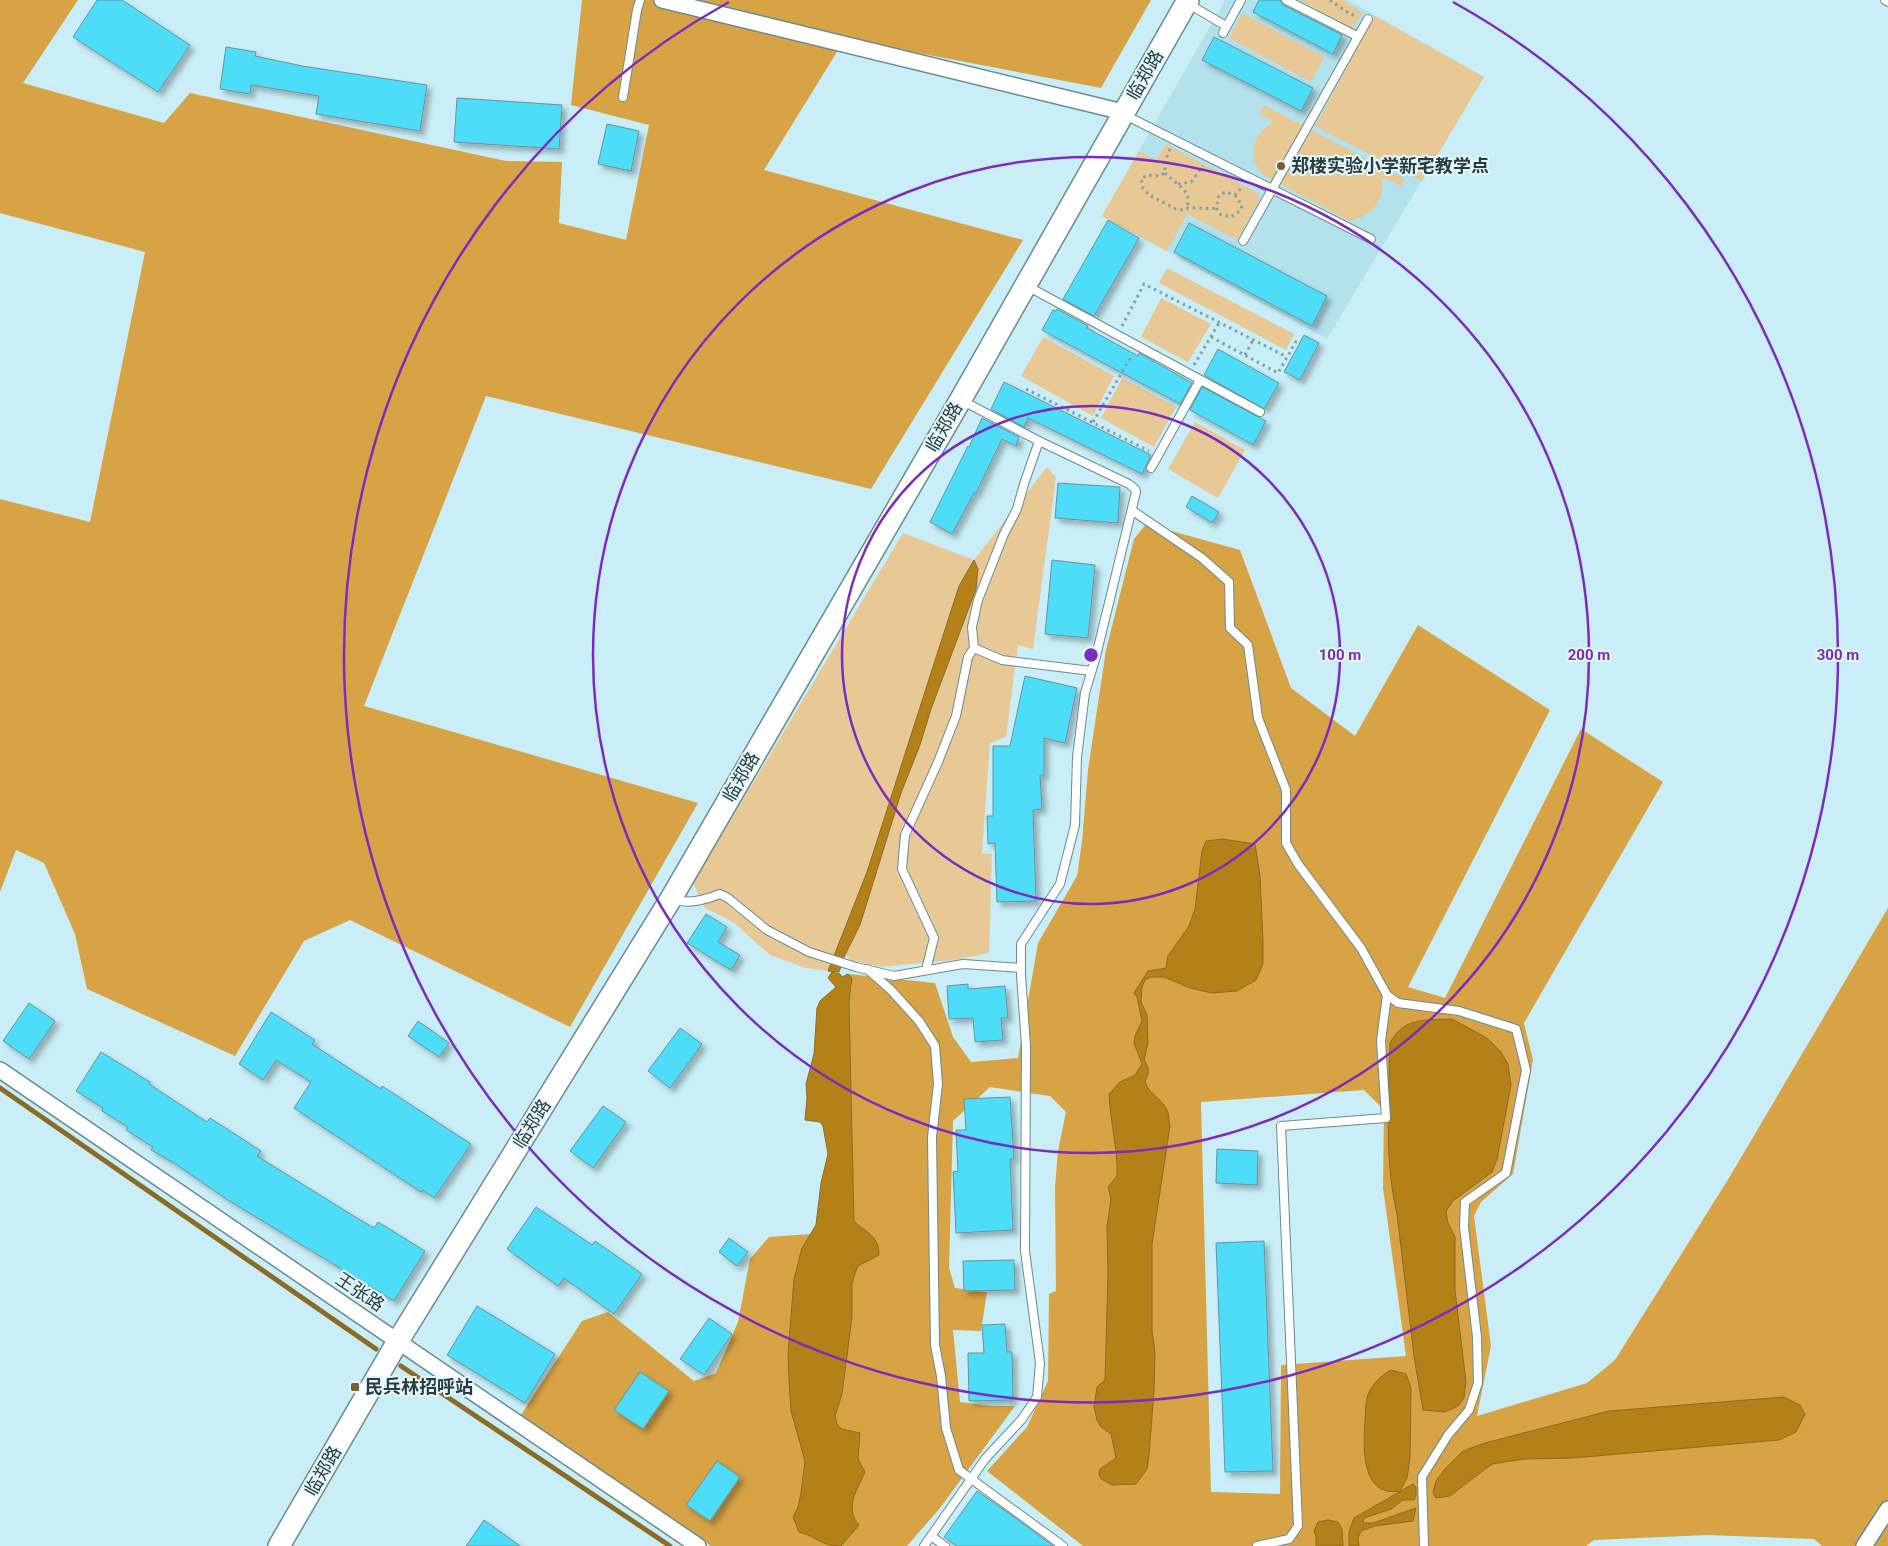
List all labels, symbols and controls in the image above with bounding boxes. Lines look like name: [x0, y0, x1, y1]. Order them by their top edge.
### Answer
street label: 临郑路: [1122, 46, 1167, 103]
place label: 郑楼实验小学新宅教学点: [1291, 155, 1489, 176]
marker: 郑楼实验小学新宅教学点: [1275, 160, 1287, 172]
street label: 临郑路: [921, 398, 966, 455]
centre of rings: [1082, 646, 1100, 664]
text: 100 m: [1319, 646, 1361, 664]
text: 200 m: [1568, 646, 1610, 664]
text: 300 m: [1817, 646, 1859, 664]
street label: 临郑路: [718, 748, 763, 805]
street label: 临郑路: [508, 1095, 555, 1152]
street label: 王张路: [332, 1268, 389, 1315]
place label: 民兵林招呼站: [365, 1376, 473, 1397]
marker: 民兵林招呼站: [349, 1381, 361, 1393]
street label: 临郑路: [300, 1442, 345, 1499]

